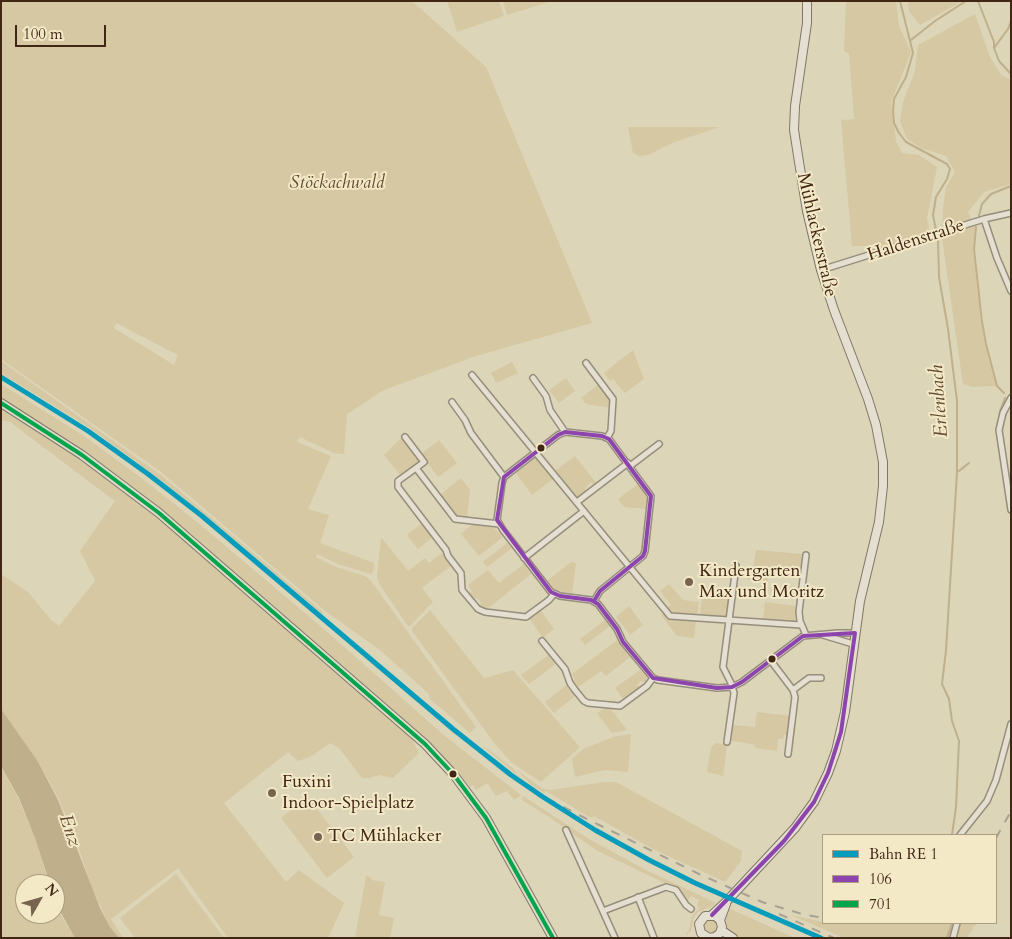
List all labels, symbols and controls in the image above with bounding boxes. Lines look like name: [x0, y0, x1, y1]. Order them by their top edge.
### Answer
scale bar: [18, 15, 109, 47]
text: 100 m: [23, 24, 63, 44]
street label: Mühlackerstraße: [791, 171, 841, 299]
park label: Stöckachwald: [289, 173, 385, 195]
street label: Haldenstraße: [865, 215, 967, 267]
water label: Erlenbach: [926, 364, 954, 438]
unlabelled marker: [536, 443, 546, 453]
place label: Kindergarten Max und Moritz: [699, 561, 824, 604]
marker: Kindergarten Max und Moritz: [683, 576, 695, 588]
unlabelled marker: [767, 654, 777, 664]
unlabelled marker: [448, 769, 458, 779]
place label: Fuxini Indoor-Spielplatz: [282, 772, 414, 814]
marker: Fuxini Indoor-Spielplatz: [266, 787, 278, 799]
water label: Enz: [53, 812, 85, 850]
place label: TC Mühlacker: [328, 826, 441, 848]
marker: TC Mühlacker: [312, 831, 324, 843]
legend: [822, 834, 997, 924]
text: Bahn RE 1: [869, 844, 938, 864]
text: 106: [869, 869, 892, 889]
north arrow: [15, 874, 65, 924]
text: N: [40, 879, 63, 901]
text: 701: [869, 894, 892, 914]

